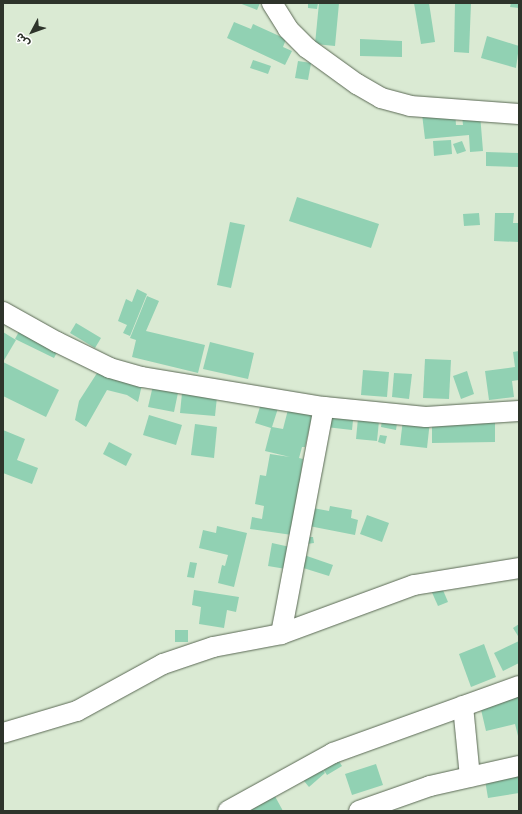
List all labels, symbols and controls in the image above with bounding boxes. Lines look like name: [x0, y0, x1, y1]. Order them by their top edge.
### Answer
north arrow: [12, 12, 52, 52]
text: ش: [13, 30, 32, 50]

